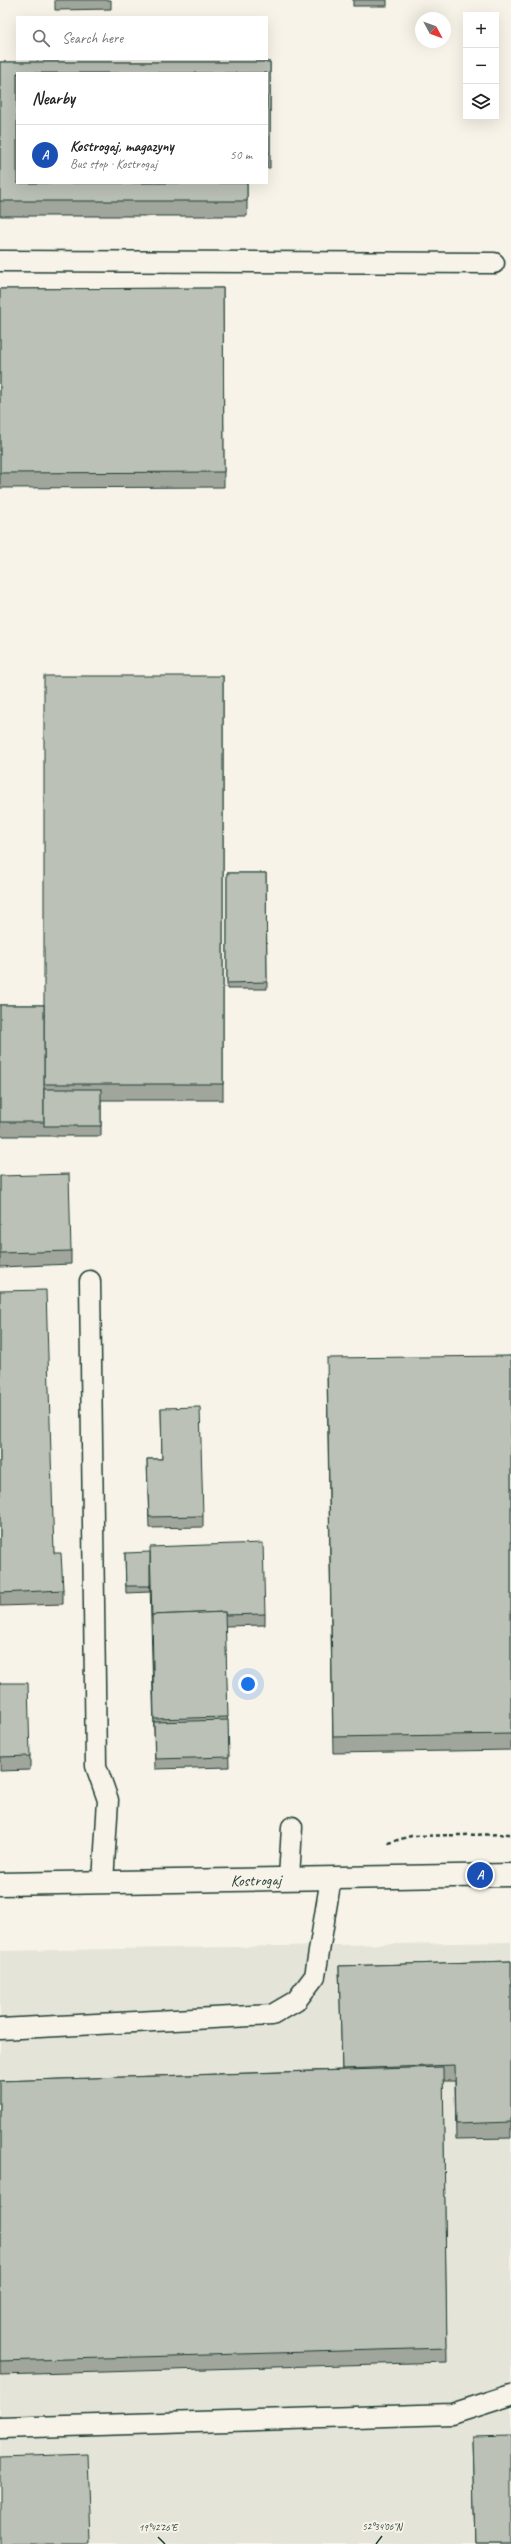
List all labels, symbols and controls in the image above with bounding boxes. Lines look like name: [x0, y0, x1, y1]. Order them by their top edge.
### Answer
north arrow: [415, 12, 451, 48]
map controls: [463, 12, 499, 120]
button: +: [463, 12, 499, 48]
search box: [16, 16, 268, 60]
icon: search: [30, 27, 52, 49]
text: Search here: [62, 29, 123, 48]
button: −: [463, 48, 499, 84]
button: layers: [463, 84, 499, 120]
text: Nearby: [32, 88, 75, 109]
text: Kostrogaj, magazyny: [70, 137, 174, 156]
text: A: [42, 147, 48, 163]
text: 50 m: [230, 147, 252, 163]
text: Bus stop · Kostrogaj: [70, 156, 157, 172]
your location: [238, 1674, 258, 1694]
pin: A: [467, 1860, 493, 1890]
street label: Kostrogaj: [231, 1870, 284, 1891]
text: 52°34'06"N: [362, 2520, 404, 2533]
text: 19°42'26"E: [139, 2521, 179, 2534]

